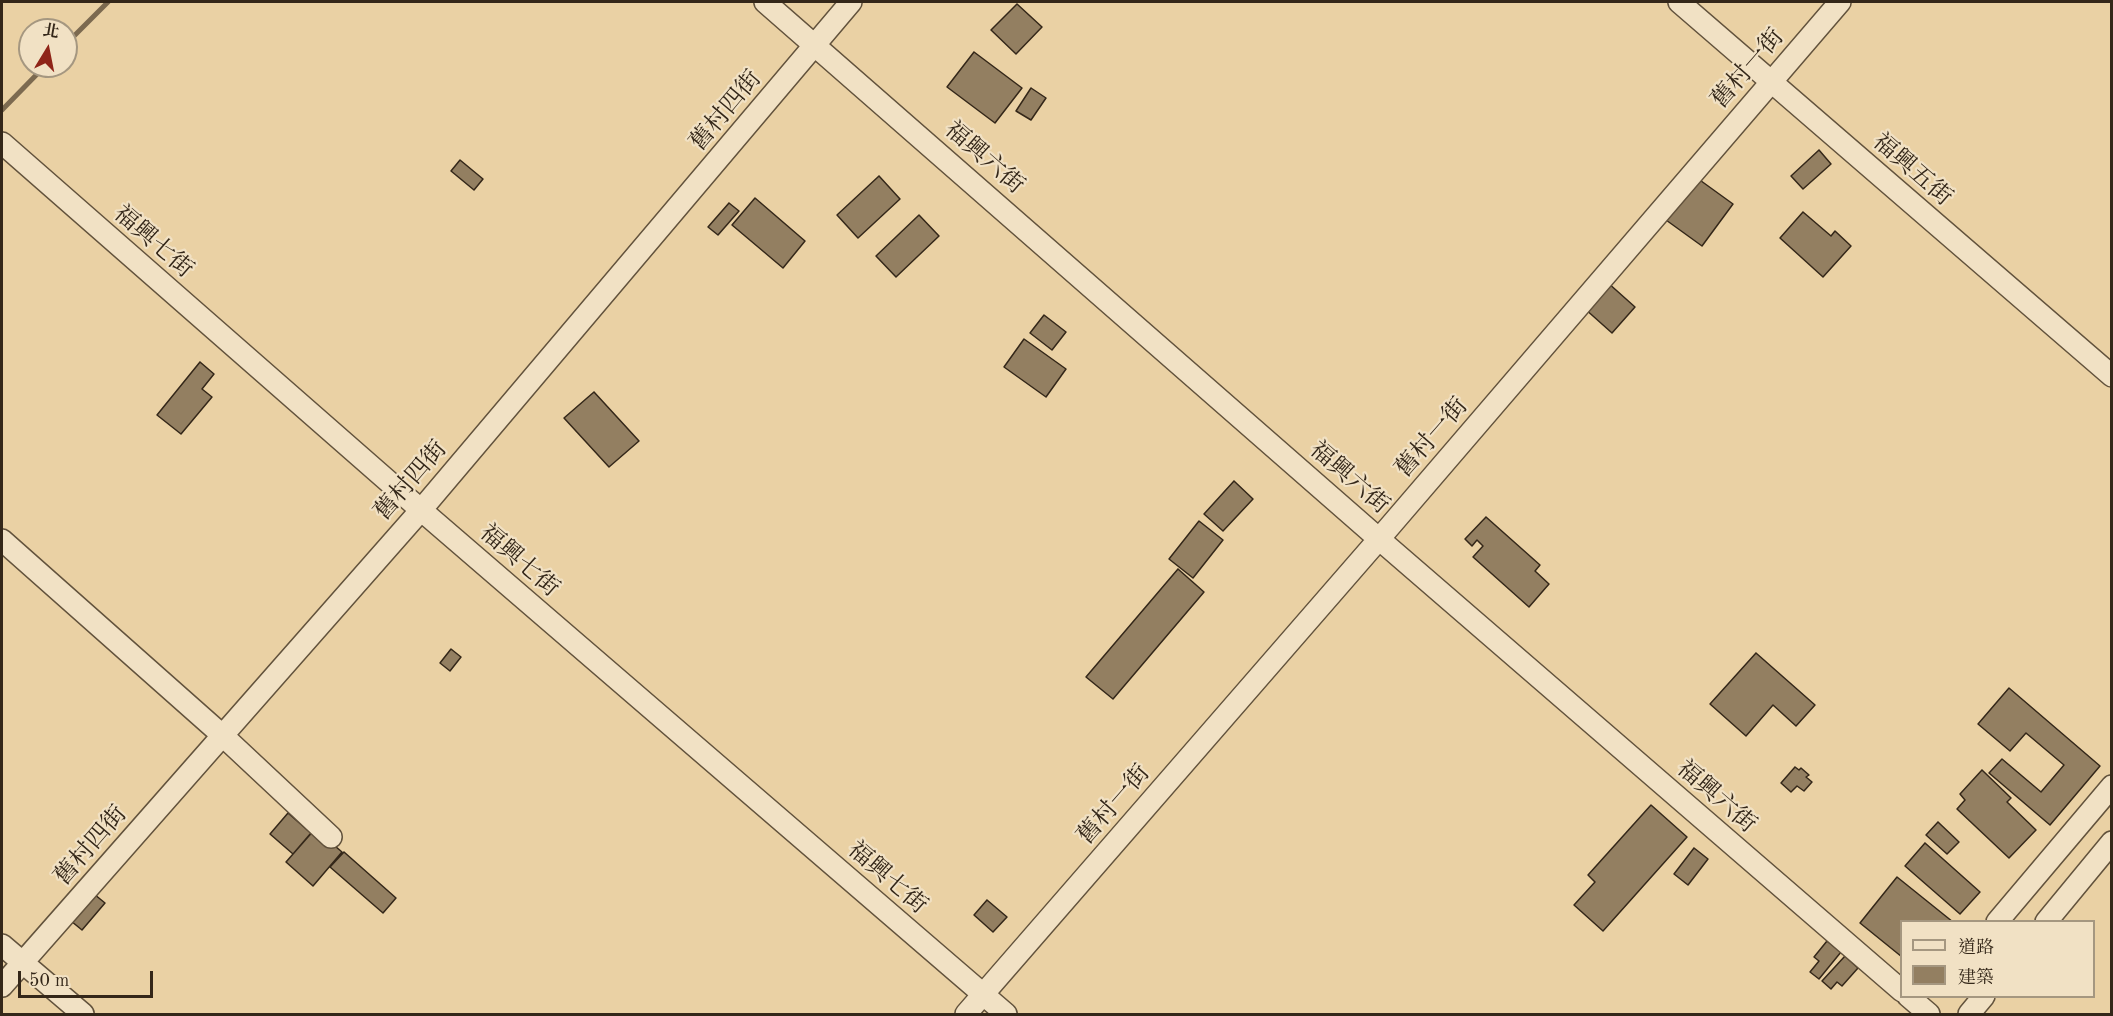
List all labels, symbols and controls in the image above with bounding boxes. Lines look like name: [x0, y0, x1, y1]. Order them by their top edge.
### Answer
north arrow: [18, 18, 78, 78]
text: 北: [41, 23, 60, 42]
street label: 舊村一街: [1706, 23, 1790, 115]
street label: 舊村四街: [684, 65, 768, 157]
street label: 福興六街: [938, 116, 1030, 200]
street label: 福興五街: [1866, 128, 1958, 212]
street label: 福興七街: [107, 200, 199, 284]
street label: 舊村一街: [1390, 392, 1474, 484]
street label: 舊村四街: [369, 435, 453, 527]
street label: 福興六街: [1303, 436, 1395, 520]
street label: 福興七街: [473, 519, 565, 603]
street label: 福興六街: [1670, 755, 1762, 839]
street label: 舊村一街: [1072, 759, 1156, 851]
street label: 舊村四街: [49, 800, 133, 892]
street label: 福興七街: [841, 836, 933, 920]
legend: [1900, 920, 2095, 998]
text: 道路: [1958, 939, 1994, 957]
scale bar: [21, 959, 156, 997]
text: 建築: [1958, 969, 1994, 987]
text: 50 m: [29, 972, 69, 990]

